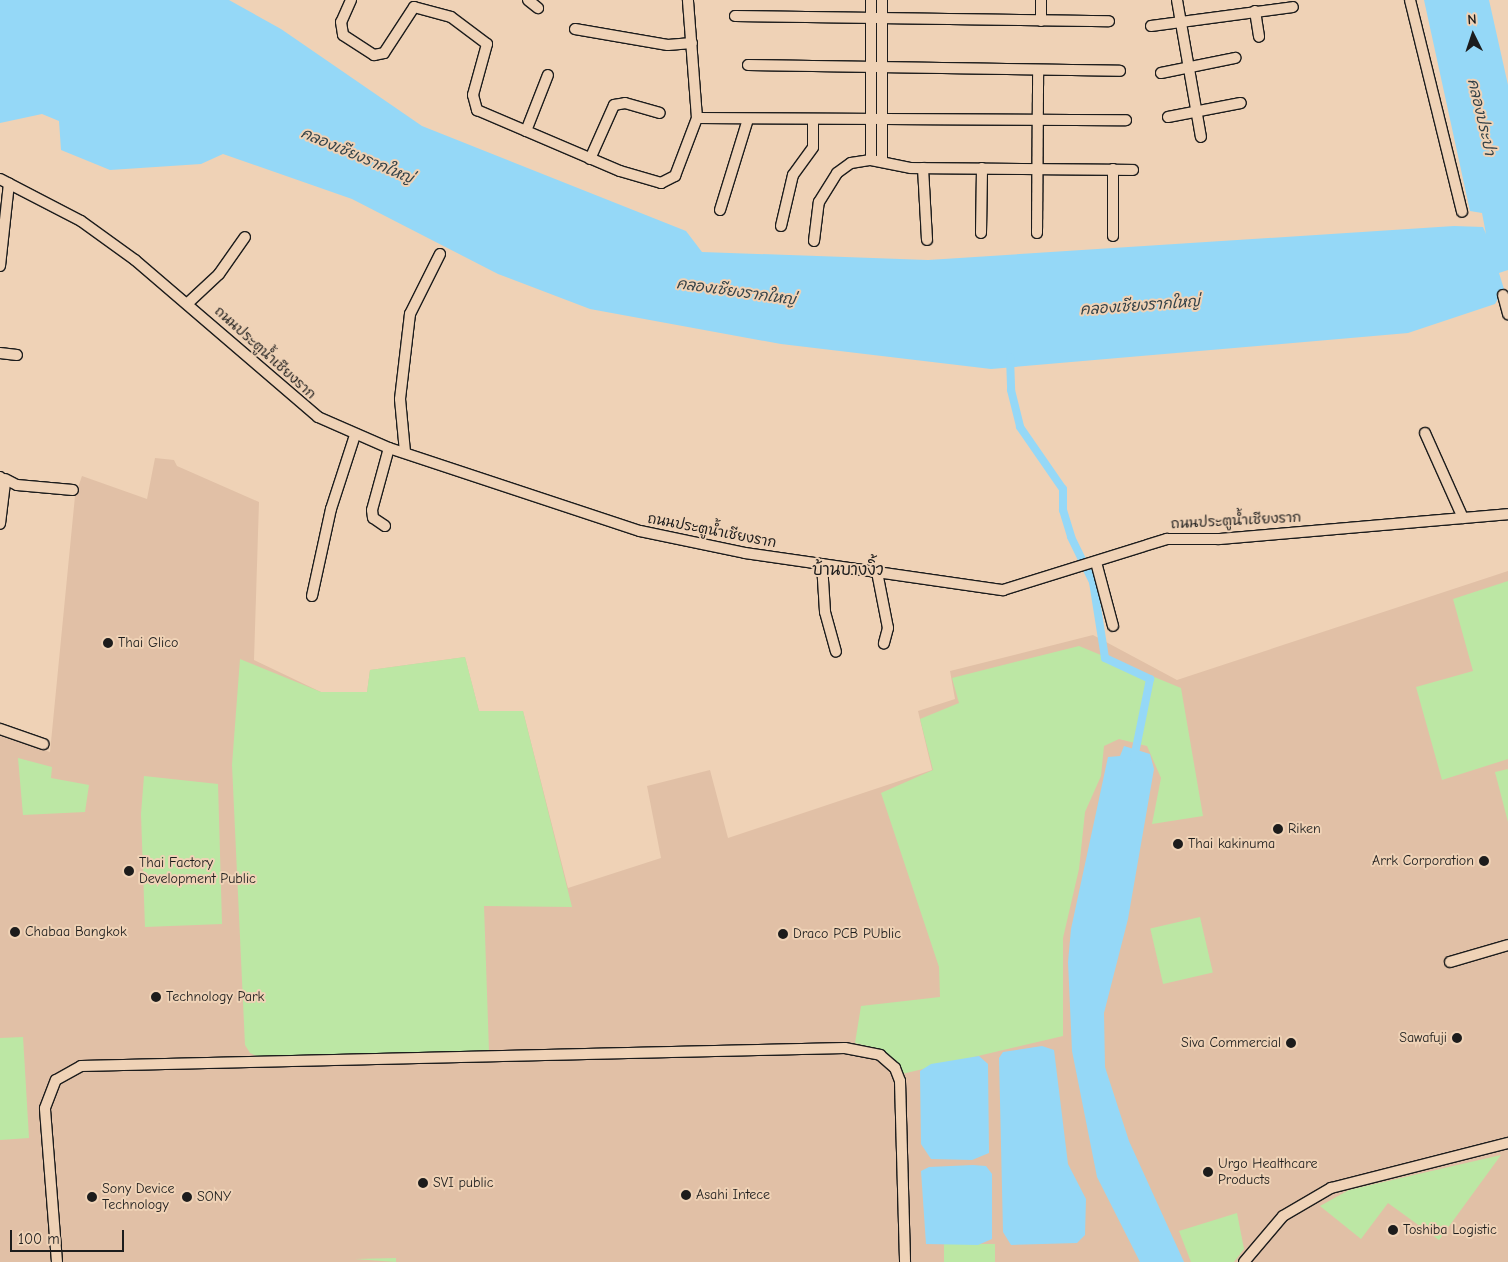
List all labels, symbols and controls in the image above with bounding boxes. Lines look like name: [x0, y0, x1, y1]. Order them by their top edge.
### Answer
north arrow: [1448, 10, 1498, 60]
text: N: [1467, 11, 1477, 28]
water label: คลองประปา: [1463, 77, 1499, 157]
water label: คลองเชียงรากใหญ่: [298, 124, 416, 188]
water label: คลองเชียงรากใหญ่: [675, 275, 797, 309]
water label: คลองเชียงรากใหญ่: [1079, 293, 1201, 319]
street label: ถนนประตูน้ำเชียงราก: [211, 303, 319, 403]
street label: ถนนประตูน้ำเชียงราก: [1170, 509, 1302, 533]
street label: ถนนประตูน้ำเชียงราก: [646, 510, 778, 552]
district label: บ้านบางงิ้ว: [812, 560, 884, 580]
place label: Thai Glico: [118, 635, 178, 651]
marker: Thai Glico: [102, 637, 114, 649]
place label: Riken: [1288, 821, 1321, 837]
marker: Riken: [1272, 823, 1284, 835]
place label: Thai kakinuma: [1188, 836, 1275, 852]
marker: Thai kakinuma: [1172, 838, 1184, 850]
place label: Arrk Corporation: [1372, 853, 1474, 869]
place label: Thai Factory Development Public: [139, 855, 256, 888]
marker: Arrk Corporation: [1478, 855, 1490, 867]
marker: Thai Factory Development Public: [123, 865, 135, 877]
place label: Chabaa Bangkok: [25, 924, 127, 940]
marker: Chabaa Bangkok: [9, 926, 21, 938]
place label: Draco PCB PUblic: [793, 926, 901, 942]
marker: Draco PCB PUblic: [777, 928, 789, 940]
place label: Technology Park: [166, 989, 264, 1005]
marker: Technology Park: [150, 991, 162, 1003]
place label: Sawafuji: [1399, 1030, 1447, 1046]
marker: Sawafuji: [1451, 1032, 1463, 1044]
place label: Siva Commercial: [1181, 1035, 1281, 1051]
marker: Siva Commercial: [1285, 1037, 1297, 1049]
place label: Urgo Healthcare Products: [1218, 1156, 1318, 1188]
marker: Urgo Healthcare Products: [1202, 1166, 1214, 1178]
place label: SVI public: [433, 1175, 493, 1191]
marker: SVI public: [417, 1177, 429, 1189]
place label: Sony Device Technology: [102, 1181, 174, 1214]
place label: Asahi Intece: [696, 1187, 770, 1203]
place label: SONY: [197, 1189, 231, 1205]
marker: Asahi Intece: [680, 1189, 692, 1201]
marker: Sony Device Technology: [86, 1191, 98, 1203]
marker: SONY: [181, 1191, 193, 1203]
scale bar: [12, 1220, 126, 1252]
place label: Toshiba Logistic: [1403, 1222, 1497, 1238]
marker: Toshiba Logistic: [1387, 1224, 1399, 1236]
text: 100 m: [18, 1230, 60, 1248]

